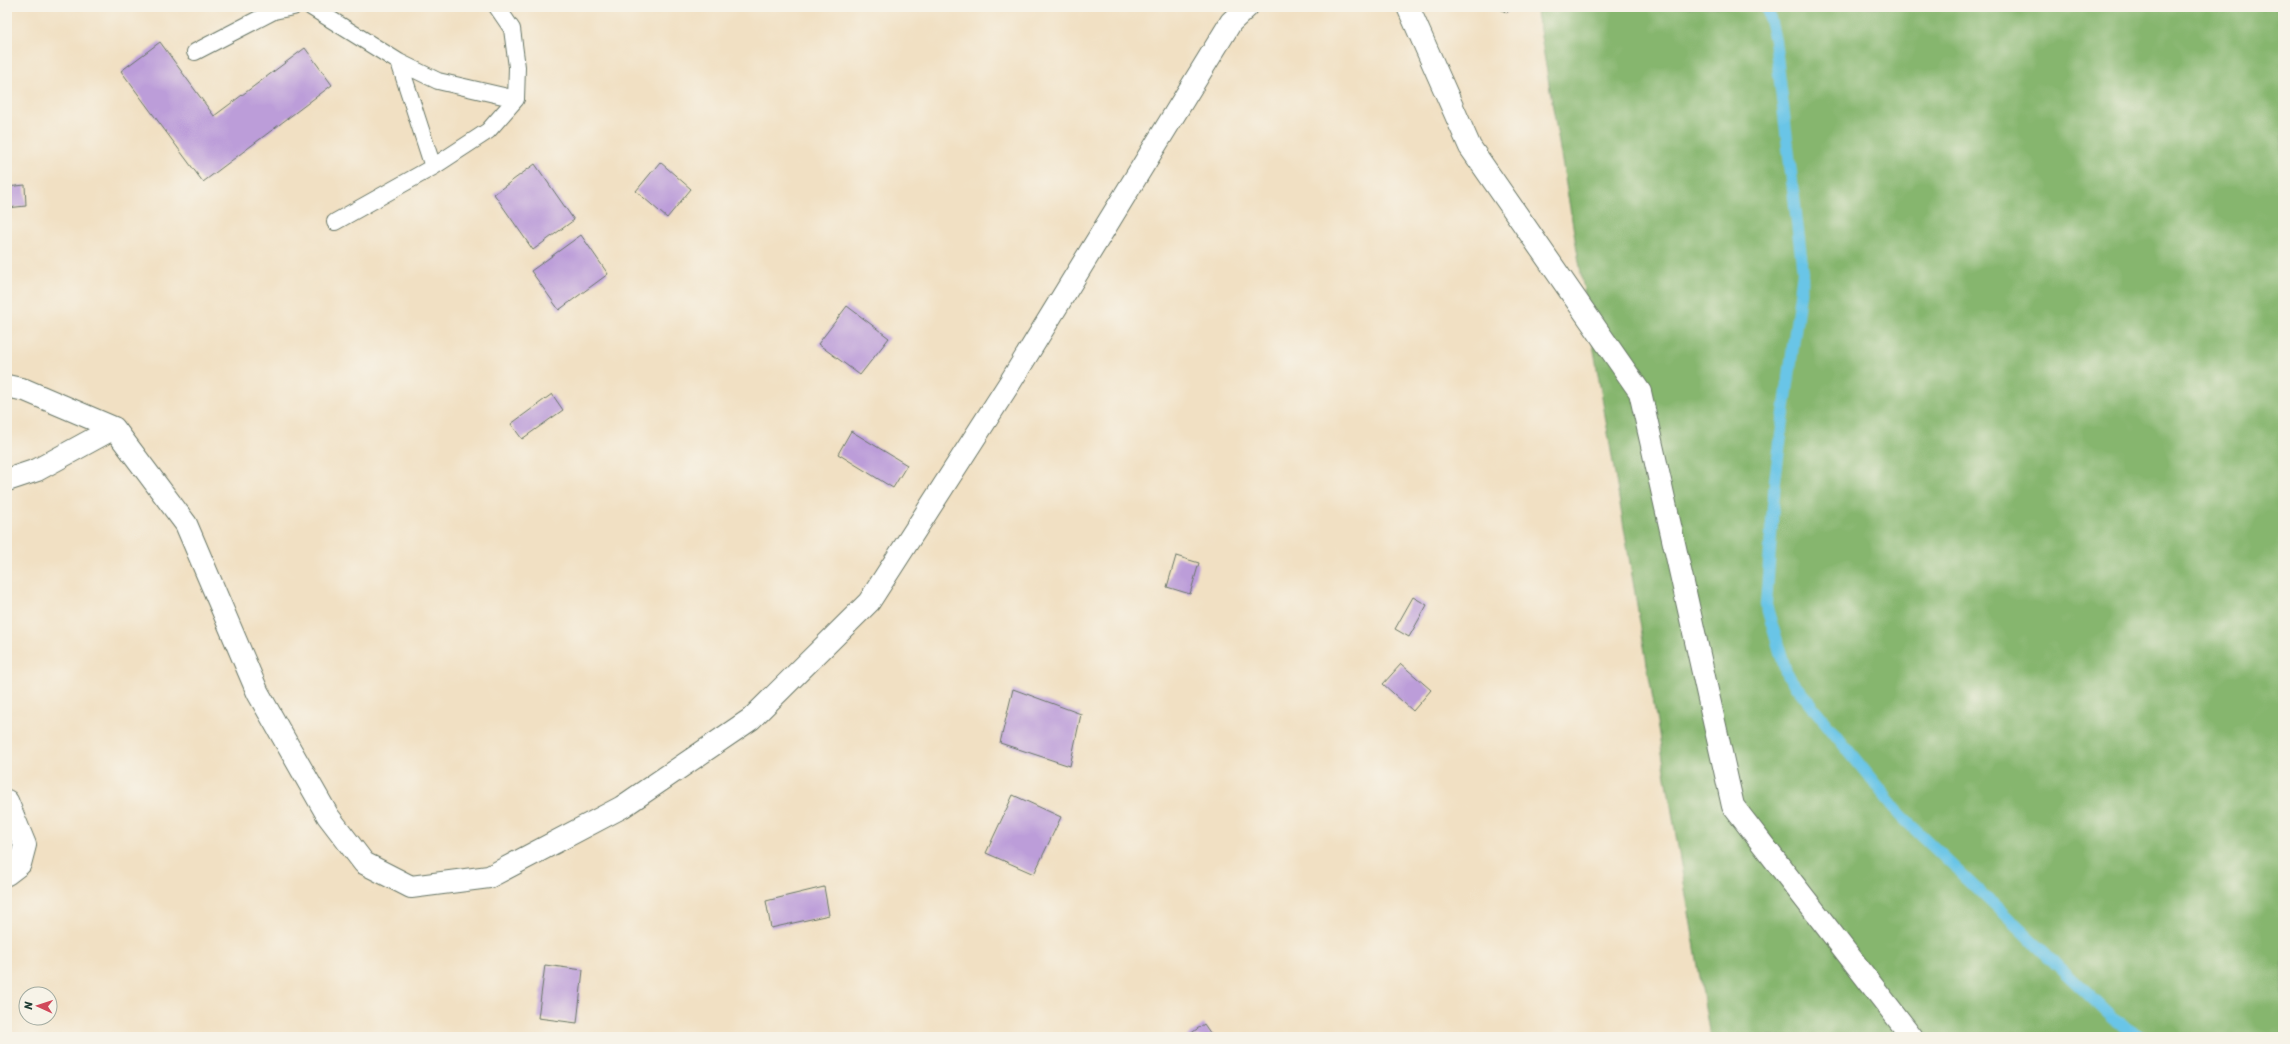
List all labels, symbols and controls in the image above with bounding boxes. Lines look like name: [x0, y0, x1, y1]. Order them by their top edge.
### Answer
north arrow: [18, 986, 58, 1026]
text: N: [19, 1001, 38, 1011]

